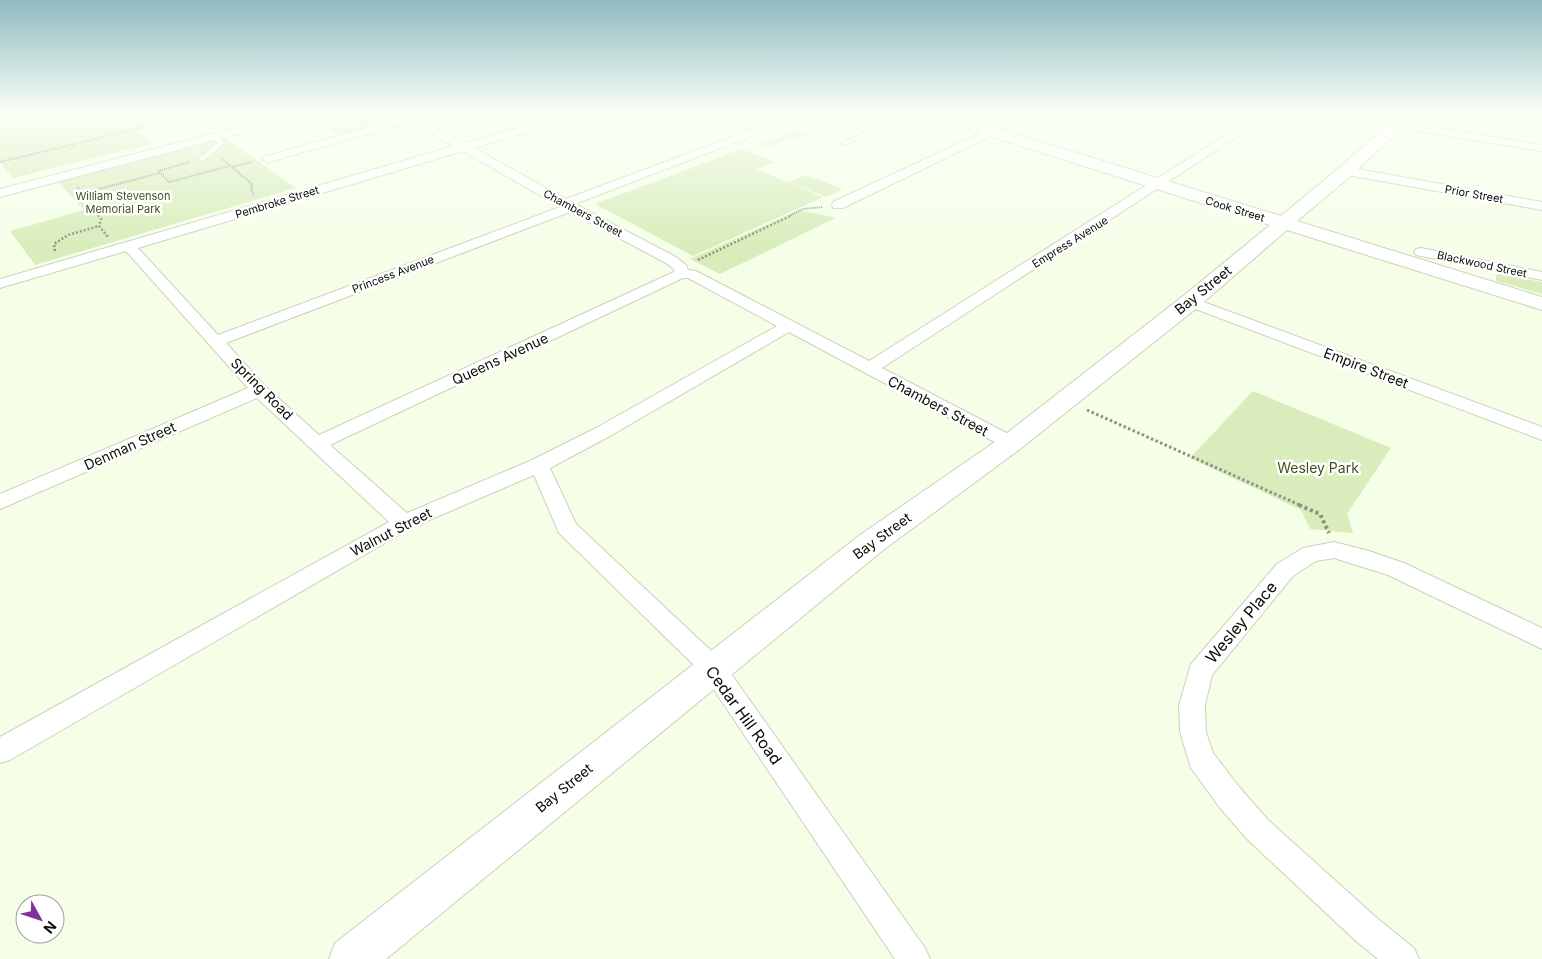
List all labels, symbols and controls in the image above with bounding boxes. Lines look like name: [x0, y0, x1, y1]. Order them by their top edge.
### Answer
street label: Prior Street: [1444, 182, 1505, 206]
street label: Pembroke Street: [234, 183, 321, 221]
street label: Chambers Street: [541, 186, 625, 240]
park label: William Stevenson Memorial Park: [76, 189, 170, 216]
street label: Cook Street: [1204, 193, 1267, 225]
street label: Empress Avenue: [1030, 213, 1110, 271]
street label: Blackwood Street: [1436, 248, 1528, 280]
street label: Princess Avenue: [350, 252, 436, 296]
street label: Bay Street: [1171, 261, 1235, 318]
street label: Queens Avenue: [449, 329, 551, 388]
street label: Empire Street: [1321, 344, 1411, 392]
street label: Spring Road: [228, 354, 297, 423]
street label: Chambers Street: [885, 372, 992, 439]
street label: Denman Street: [81, 418, 179, 473]
park label: Wesley Park: [1277, 459, 1359, 476]
street label: Walnut Street: [347, 504, 435, 559]
street label: Bay Street: [849, 508, 915, 562]
street label: Wesley Place: [1201, 577, 1281, 667]
street label: Cedar Hill Road: [702, 662, 786, 768]
street label: Bay Street: [532, 759, 596, 816]
north arrow: [15, 894, 65, 944]
text: N: [40, 918, 60, 937]

